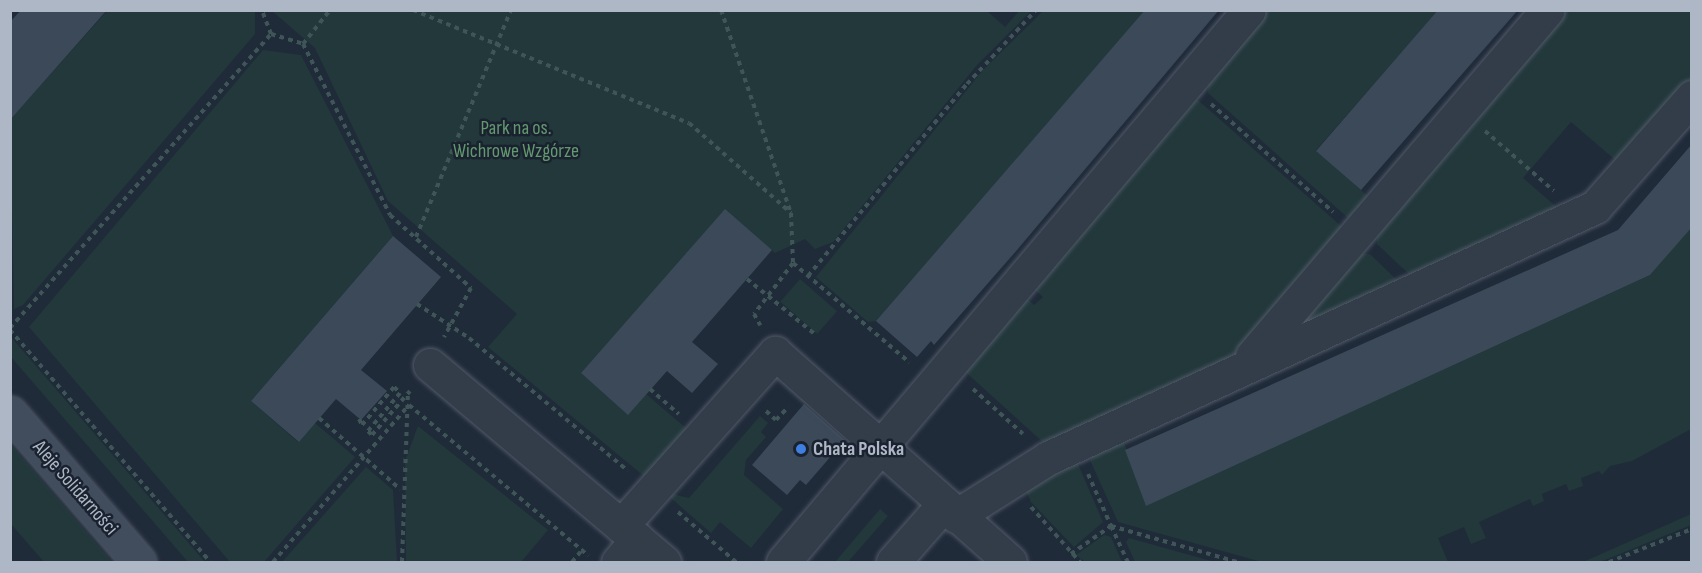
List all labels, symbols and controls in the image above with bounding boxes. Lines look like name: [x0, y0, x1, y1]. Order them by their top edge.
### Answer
park label: Park na os. Wichrowe Wzgórze: [453, 117, 579, 164]
street label: Aleje Solidarności: [27, 436, 123, 540]
place label: Chata Polska: [813, 437, 904, 461]
marker: Chata Polska: [794, 442, 808, 456]

